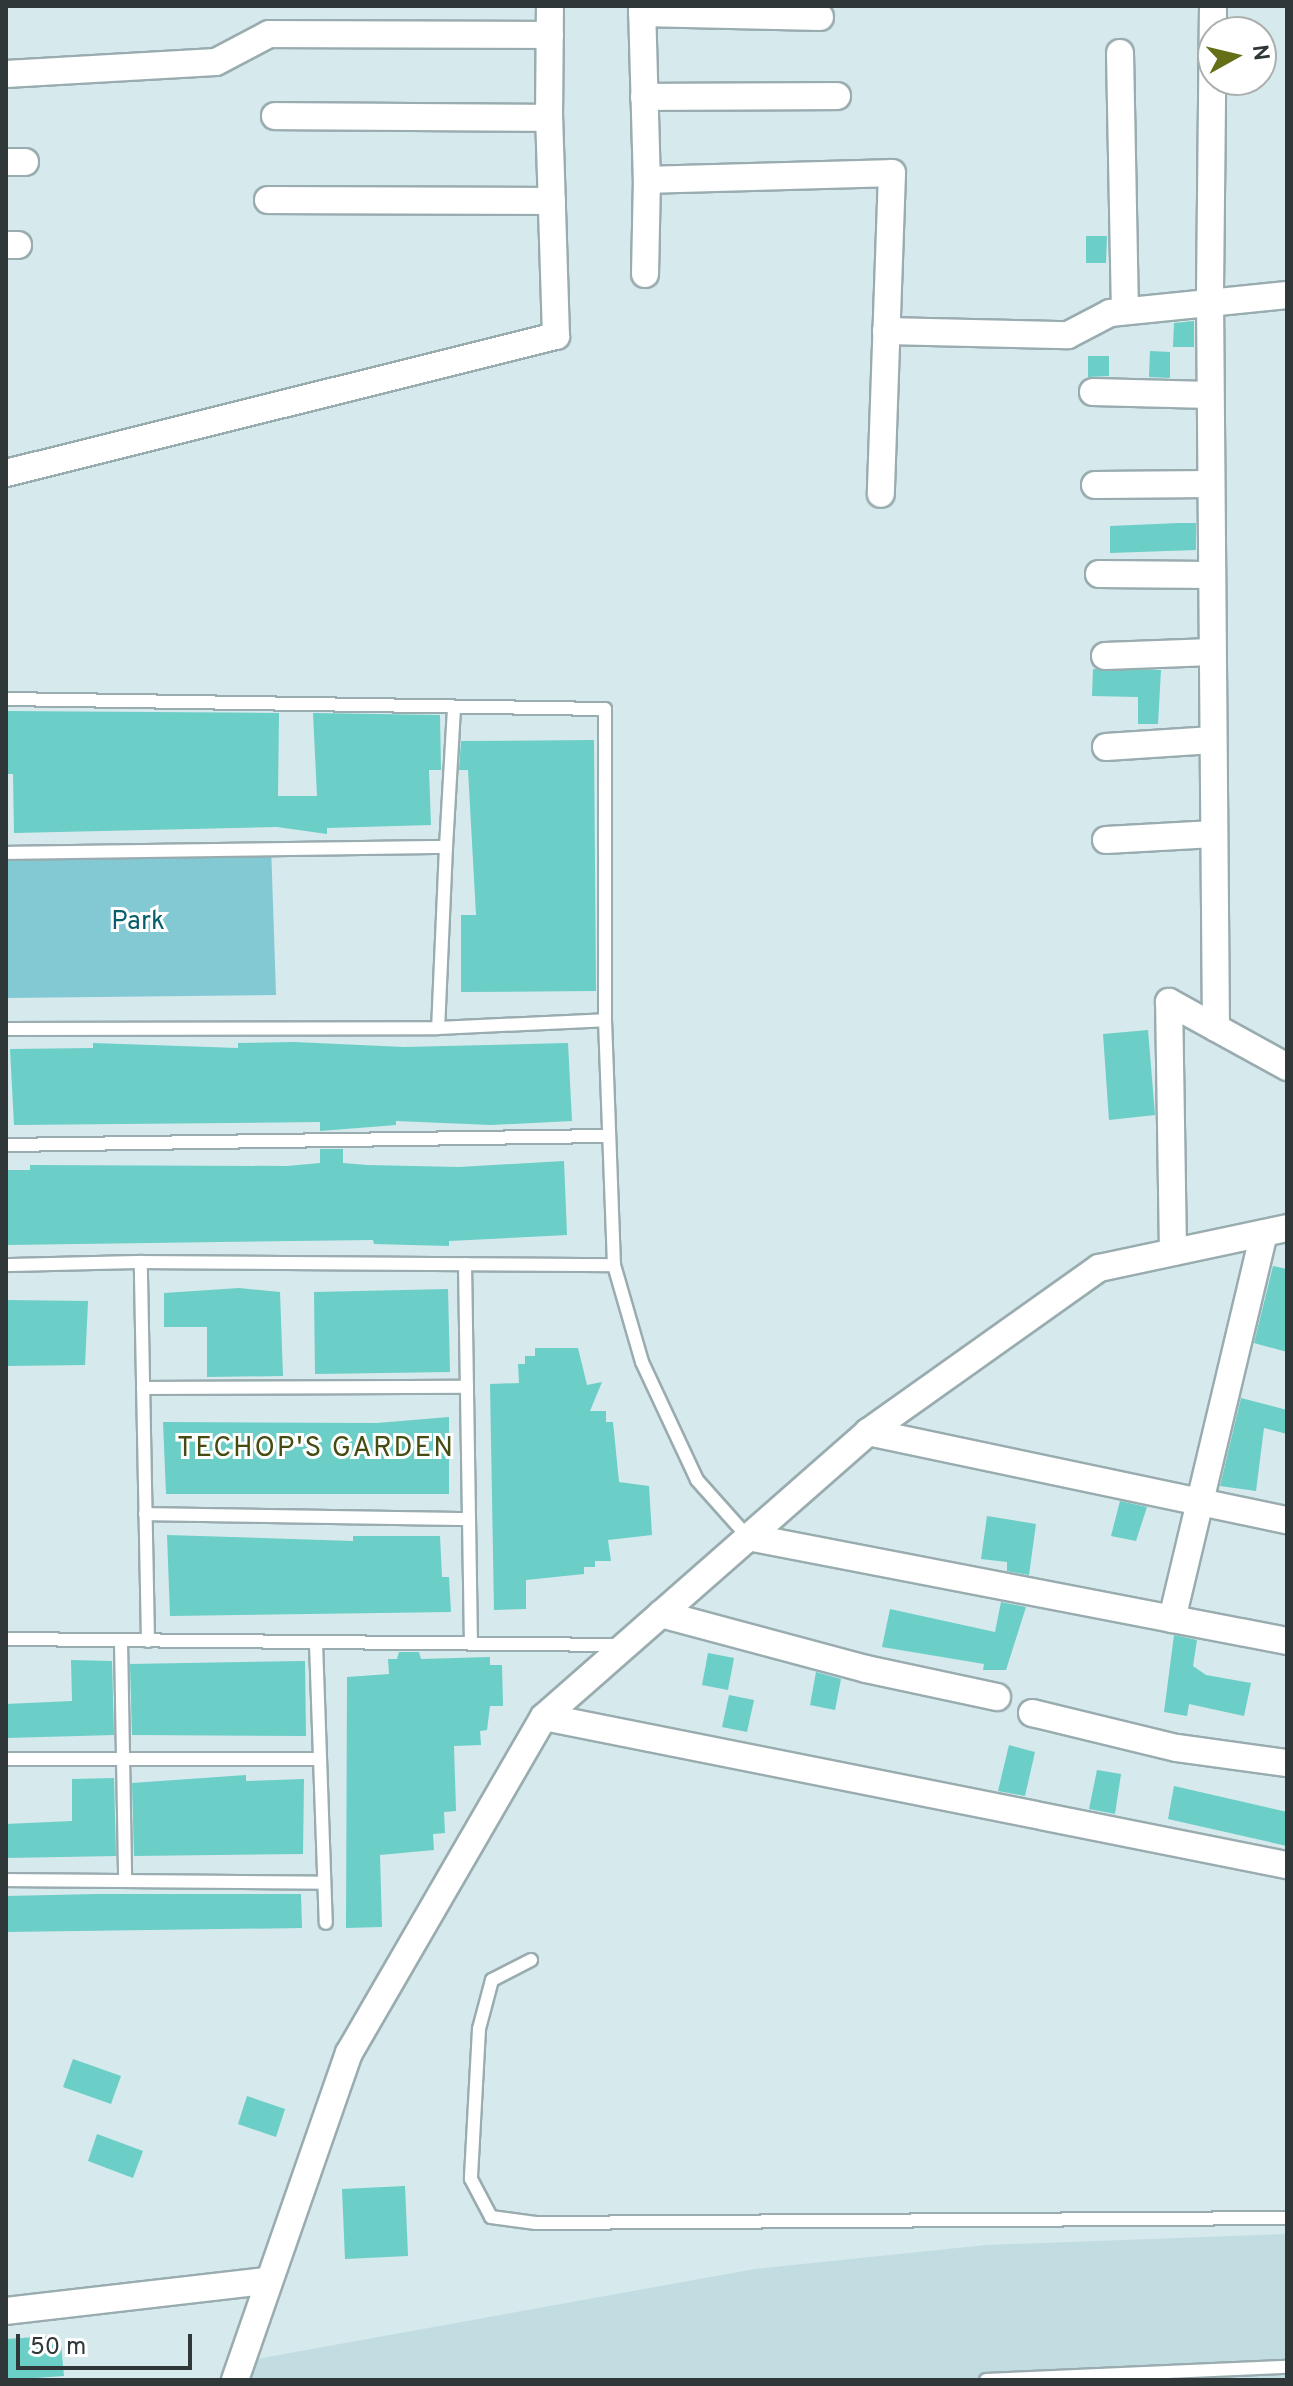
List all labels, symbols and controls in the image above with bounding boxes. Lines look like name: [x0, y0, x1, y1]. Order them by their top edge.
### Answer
north arrow: [1197, 16, 1277, 96]
text: N: [1245, 43, 1274, 63]
park label: Park: [111, 907, 165, 939]
district label: TECHOP'S GARDEN: [177, 1432, 455, 1466]
scale bar: [20, 2318, 196, 2368]
text: 50 m: [30, 2333, 86, 2363]

